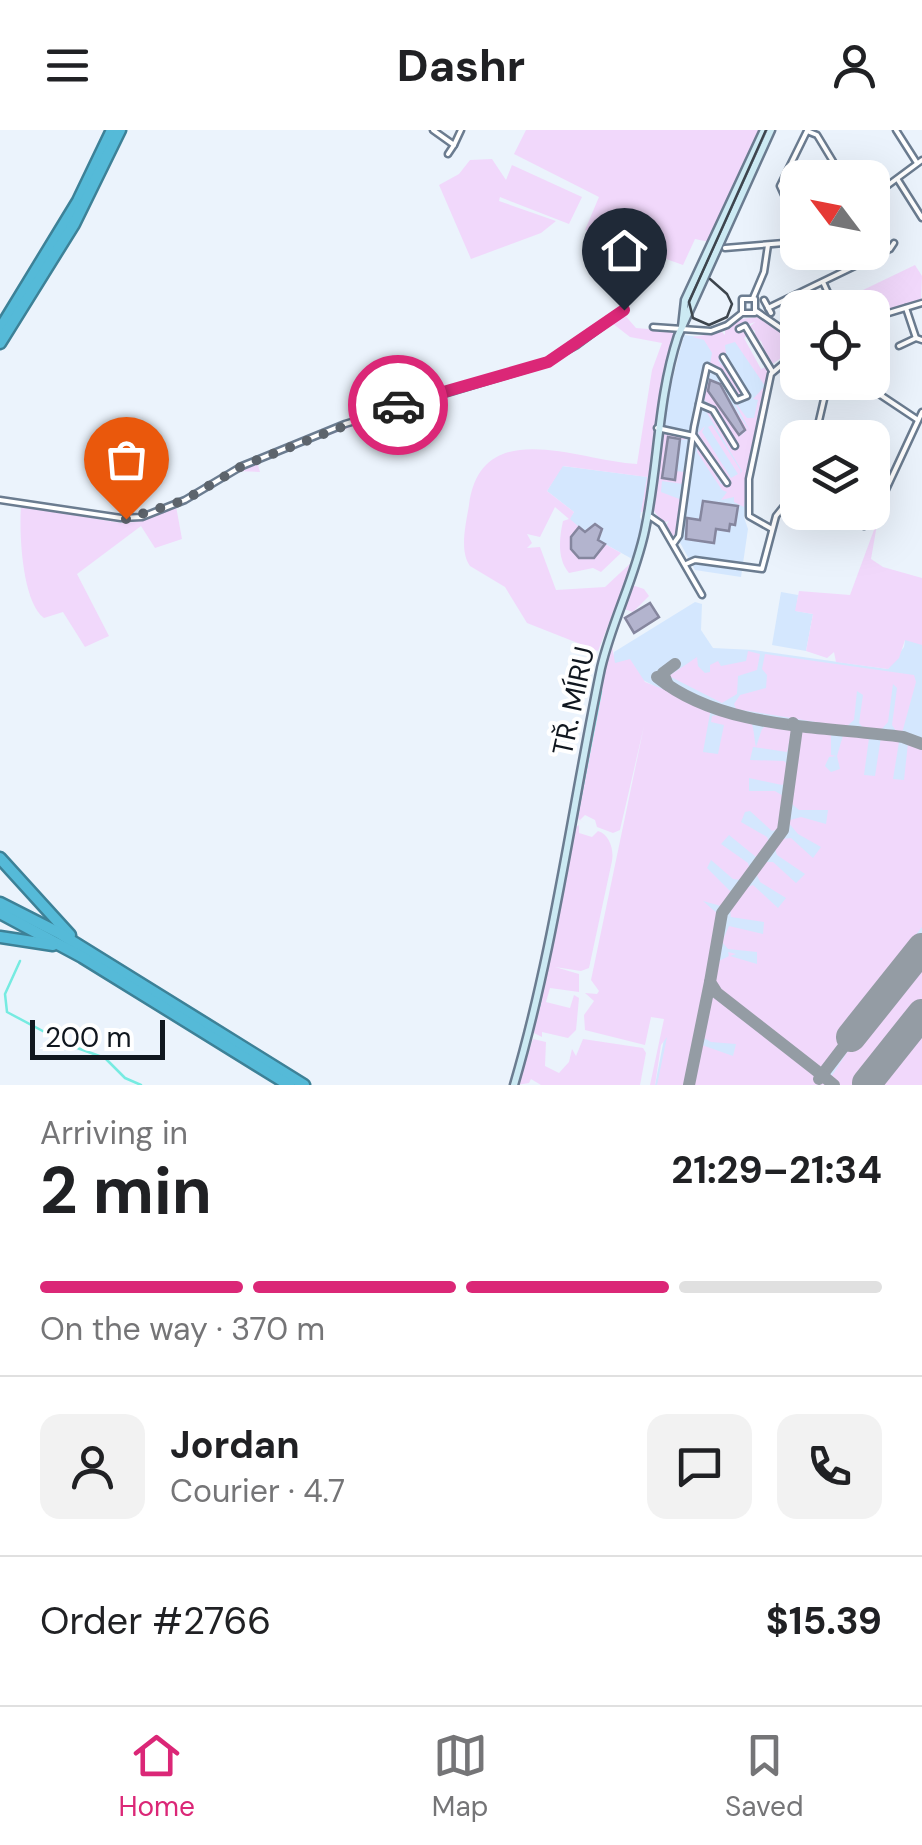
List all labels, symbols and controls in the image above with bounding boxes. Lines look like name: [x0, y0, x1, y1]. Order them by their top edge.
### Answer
text: Dashr: [397, 36, 525, 95]
icon: menu: [40, 38, 95, 93]
icon: person: [827, 38, 882, 93]
north arrow: [780, 160, 890, 270]
map controls: [780, 160, 890, 530]
pin: [582, 208, 667, 311]
icon: home: [597, 223, 652, 278]
button: locate: [780, 290, 890, 400]
courier: [348, 355, 448, 455]
icon: car: [371, 378, 426, 433]
pin: [84, 417, 169, 520]
button: layers: [780, 420, 890, 530]
icon: bag: [99, 432, 154, 487]
street label: TŘ. MÍRU: [544, 643, 603, 759]
scale bar: [30, 1015, 165, 1060]
text: 200 m: [45, 1019, 132, 1056]
text: Arriving in: [40, 1112, 188, 1154]
text: 21:29–21:34: [671, 1145, 882, 1195]
text: 2 min: [40, 1149, 212, 1233]
text: On the way · 370 m: [40, 1308, 325, 1350]
button: person: [40, 1414, 145, 1519]
button: chat: [647, 1414, 752, 1519]
button: phone: [777, 1414, 882, 1519]
text: Jordan: [170, 1420, 300, 1470]
text: Courier · 4.7: [170, 1470, 345, 1512]
text: Order #2766: [40, 1596, 271, 1646]
text: $15.39: [766, 1596, 882, 1646]
tab: Home: [118, 1728, 195, 1825]
tab: Map: [432, 1728, 488, 1825]
tab: Saved: [725, 1728, 804, 1825]

